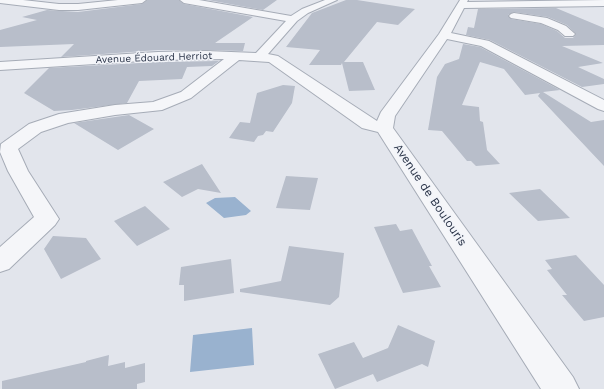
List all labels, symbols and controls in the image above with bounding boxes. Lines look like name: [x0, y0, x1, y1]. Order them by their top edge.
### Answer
street label: Avenue Édouard Herriot: [96, 50, 212, 66]
street label: Avenue de Boulouris: [390, 141, 470, 249]

